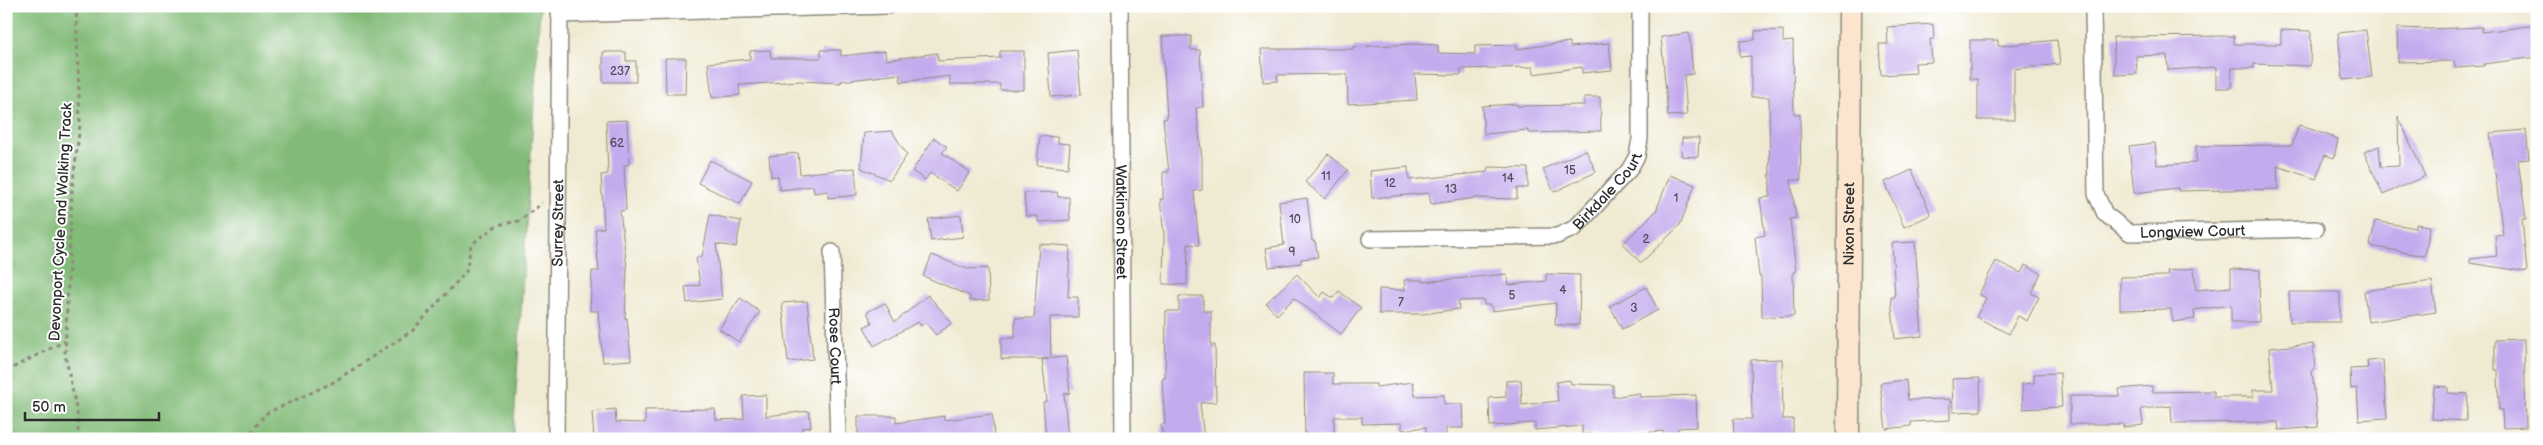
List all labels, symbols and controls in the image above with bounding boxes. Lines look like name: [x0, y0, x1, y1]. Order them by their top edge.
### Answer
house number: 237: [610, 64, 630, 79]
street label: Devonport Cycle and Walking Track: [45, 102, 77, 342]
house number: 62: [610, 136, 624, 151]
street label: Birkdale Court: [1568, 151, 1647, 234]
house number: 15: [1564, 163, 1576, 178]
street label: Watkinson Street: [1112, 165, 1131, 280]
house number: 11: [1321, 169, 1331, 184]
house number: 14: [1502, 171, 1515, 186]
house number: 12: [1384, 176, 1396, 191]
street label: Surrey Street: [548, 179, 568, 267]
house number: 13: [1445, 182, 1457, 197]
street label: Nixon Street: [1839, 182, 1859, 266]
house number: 1: [1674, 191, 1678, 206]
house number: 10: [1289, 212, 1301, 227]
street label: Longview Court: [2140, 221, 2246, 242]
house number: 2: [1642, 232, 1650, 247]
house number: 9: [1289, 245, 1296, 260]
house number: 4: [1559, 283, 1567, 298]
house number: 5: [1509, 288, 1516, 303]
house number: 7: [1398, 295, 1404, 310]
house number: 3: [1630, 301, 1638, 316]
street label: Rose Court: [824, 307, 846, 385]
scale bar: [25, 390, 159, 422]
text: 50 m: [32, 398, 66, 417]

